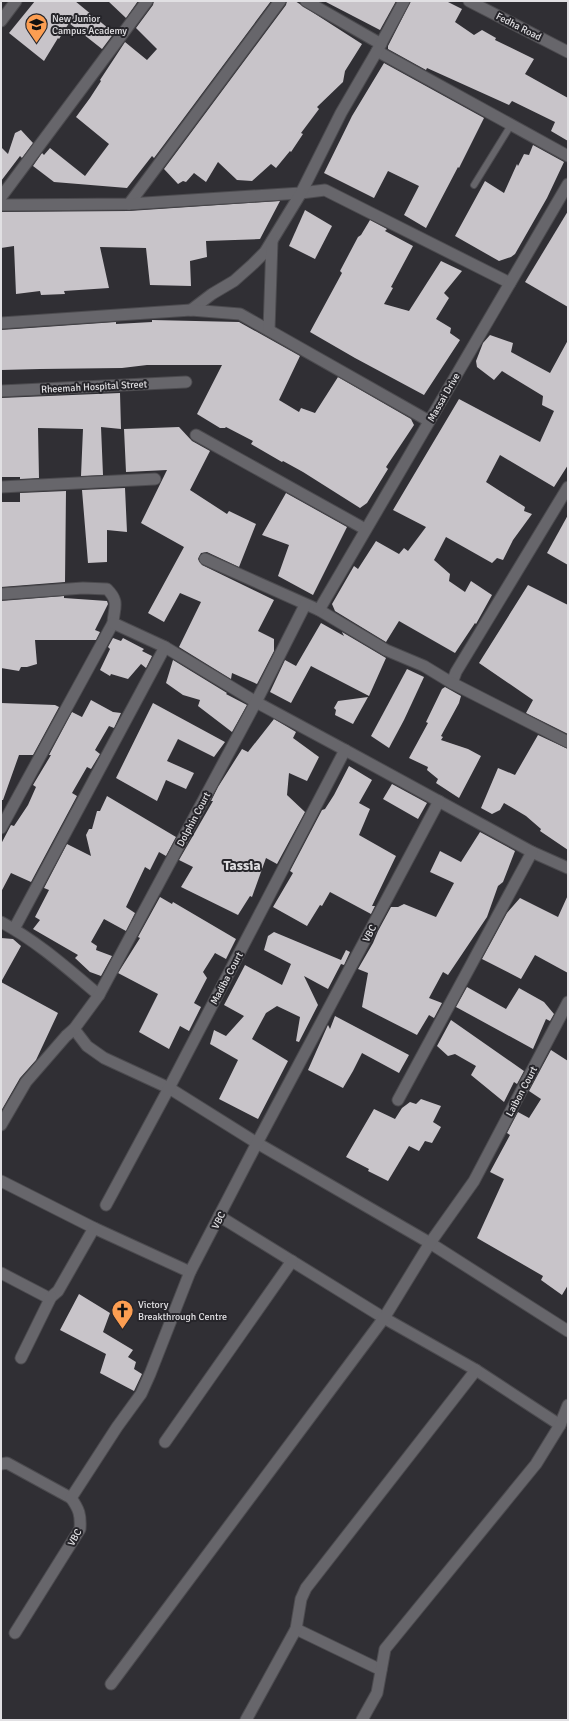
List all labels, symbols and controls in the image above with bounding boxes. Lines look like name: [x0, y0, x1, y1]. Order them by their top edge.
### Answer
street label: Fedha Road: [494, 10, 543, 43]
school or university icon: New Junior Campus Academy: [23, 11, 49, 44]
place label: New Junior Campus Academy: [52, 13, 127, 37]
street label: Massai Drive: [425, 371, 463, 424]
street label: Rheemah Hospital Street: [41, 378, 148, 396]
street label: Dolphin Court: [175, 790, 213, 849]
district label: Tassia: [223, 857, 261, 874]
street label: VBC: [360, 923, 379, 944]
street label: Madiba Court: [208, 950, 246, 1007]
street label: Laibon Court: [504, 1064, 540, 1119]
street label: VBC: [210, 1210, 228, 1231]
church icon: Victory Breakthrough Centre: [110, 1297, 136, 1330]
place label: Victory Breakthrough Centre: [138, 1299, 227, 1323]
street label: VBC: [65, 1527, 84, 1548]

